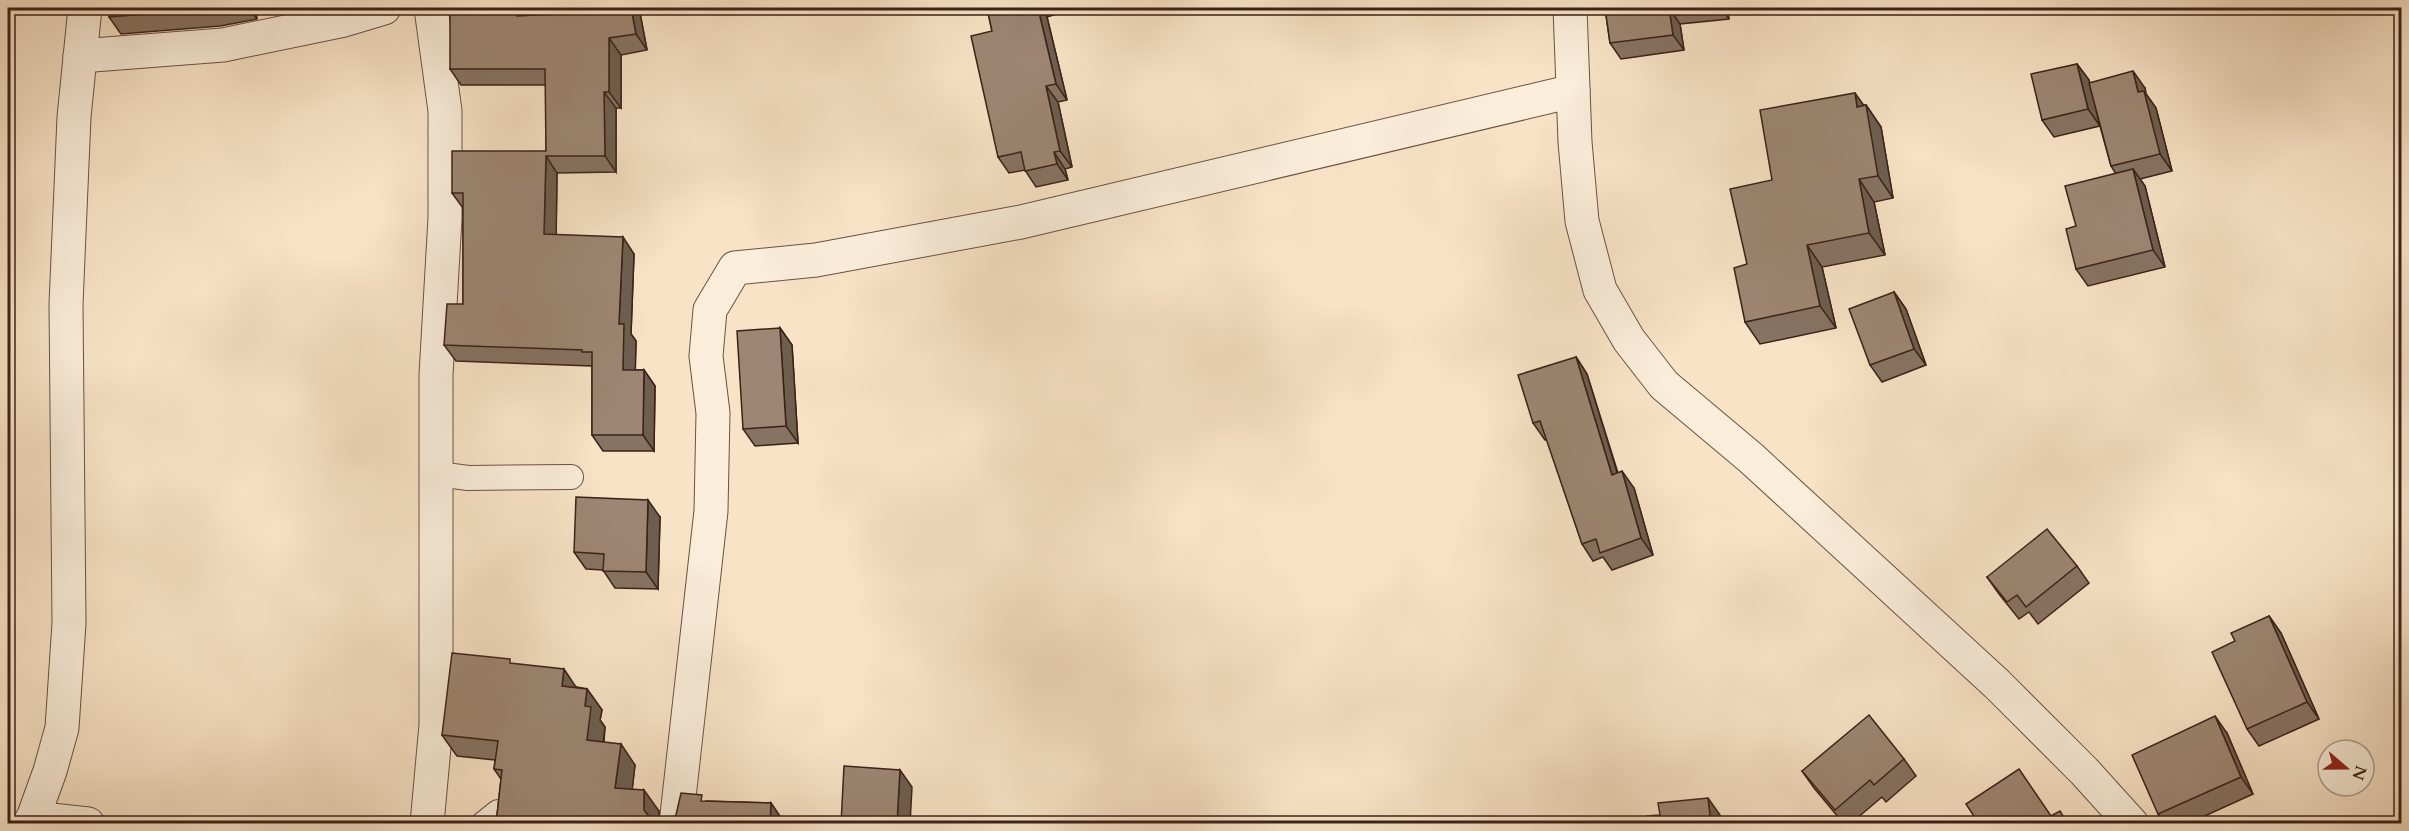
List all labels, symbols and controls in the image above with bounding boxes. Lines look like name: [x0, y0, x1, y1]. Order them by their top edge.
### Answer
north arrow: [2316, 738, 2376, 798]
text: N: [2346, 762, 2372, 783]

